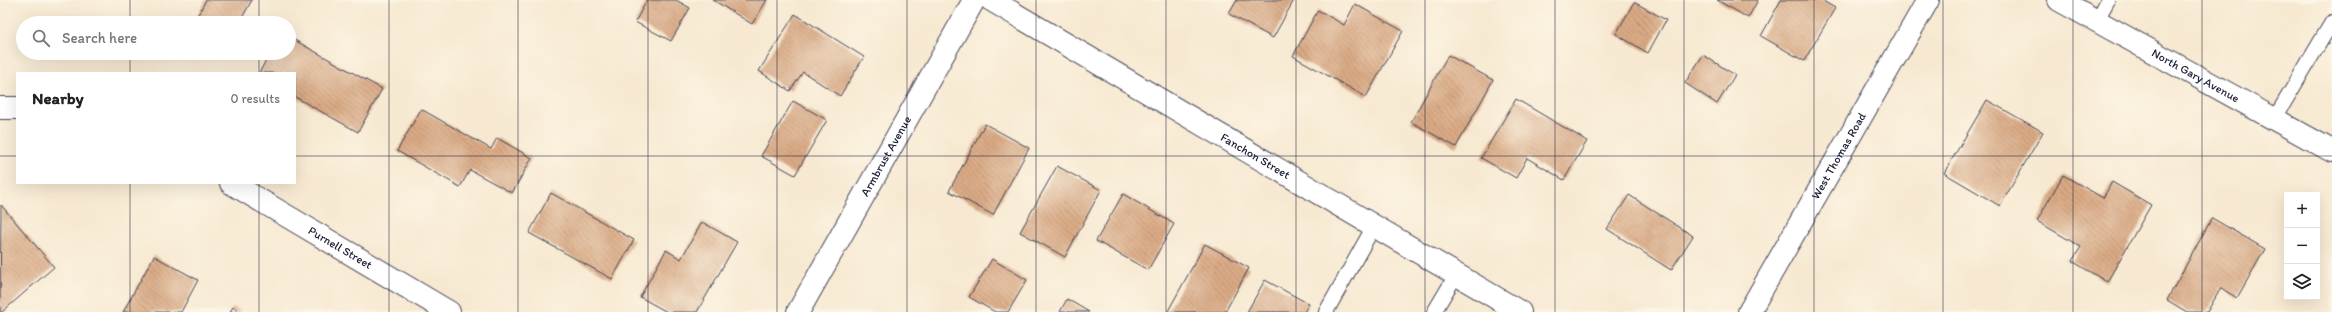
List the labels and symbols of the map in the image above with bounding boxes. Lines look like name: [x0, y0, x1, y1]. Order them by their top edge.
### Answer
street label: North Gary Avenue: [2149, 46, 2242, 106]
street label: West Thomas Road: [1808, 110, 1869, 202]
street label: Armbrust Avenue: [858, 113, 914, 199]
street label: Fanchon Street: [1218, 130, 1293, 182]
street label: Purnell Street: [306, 223, 375, 272]

